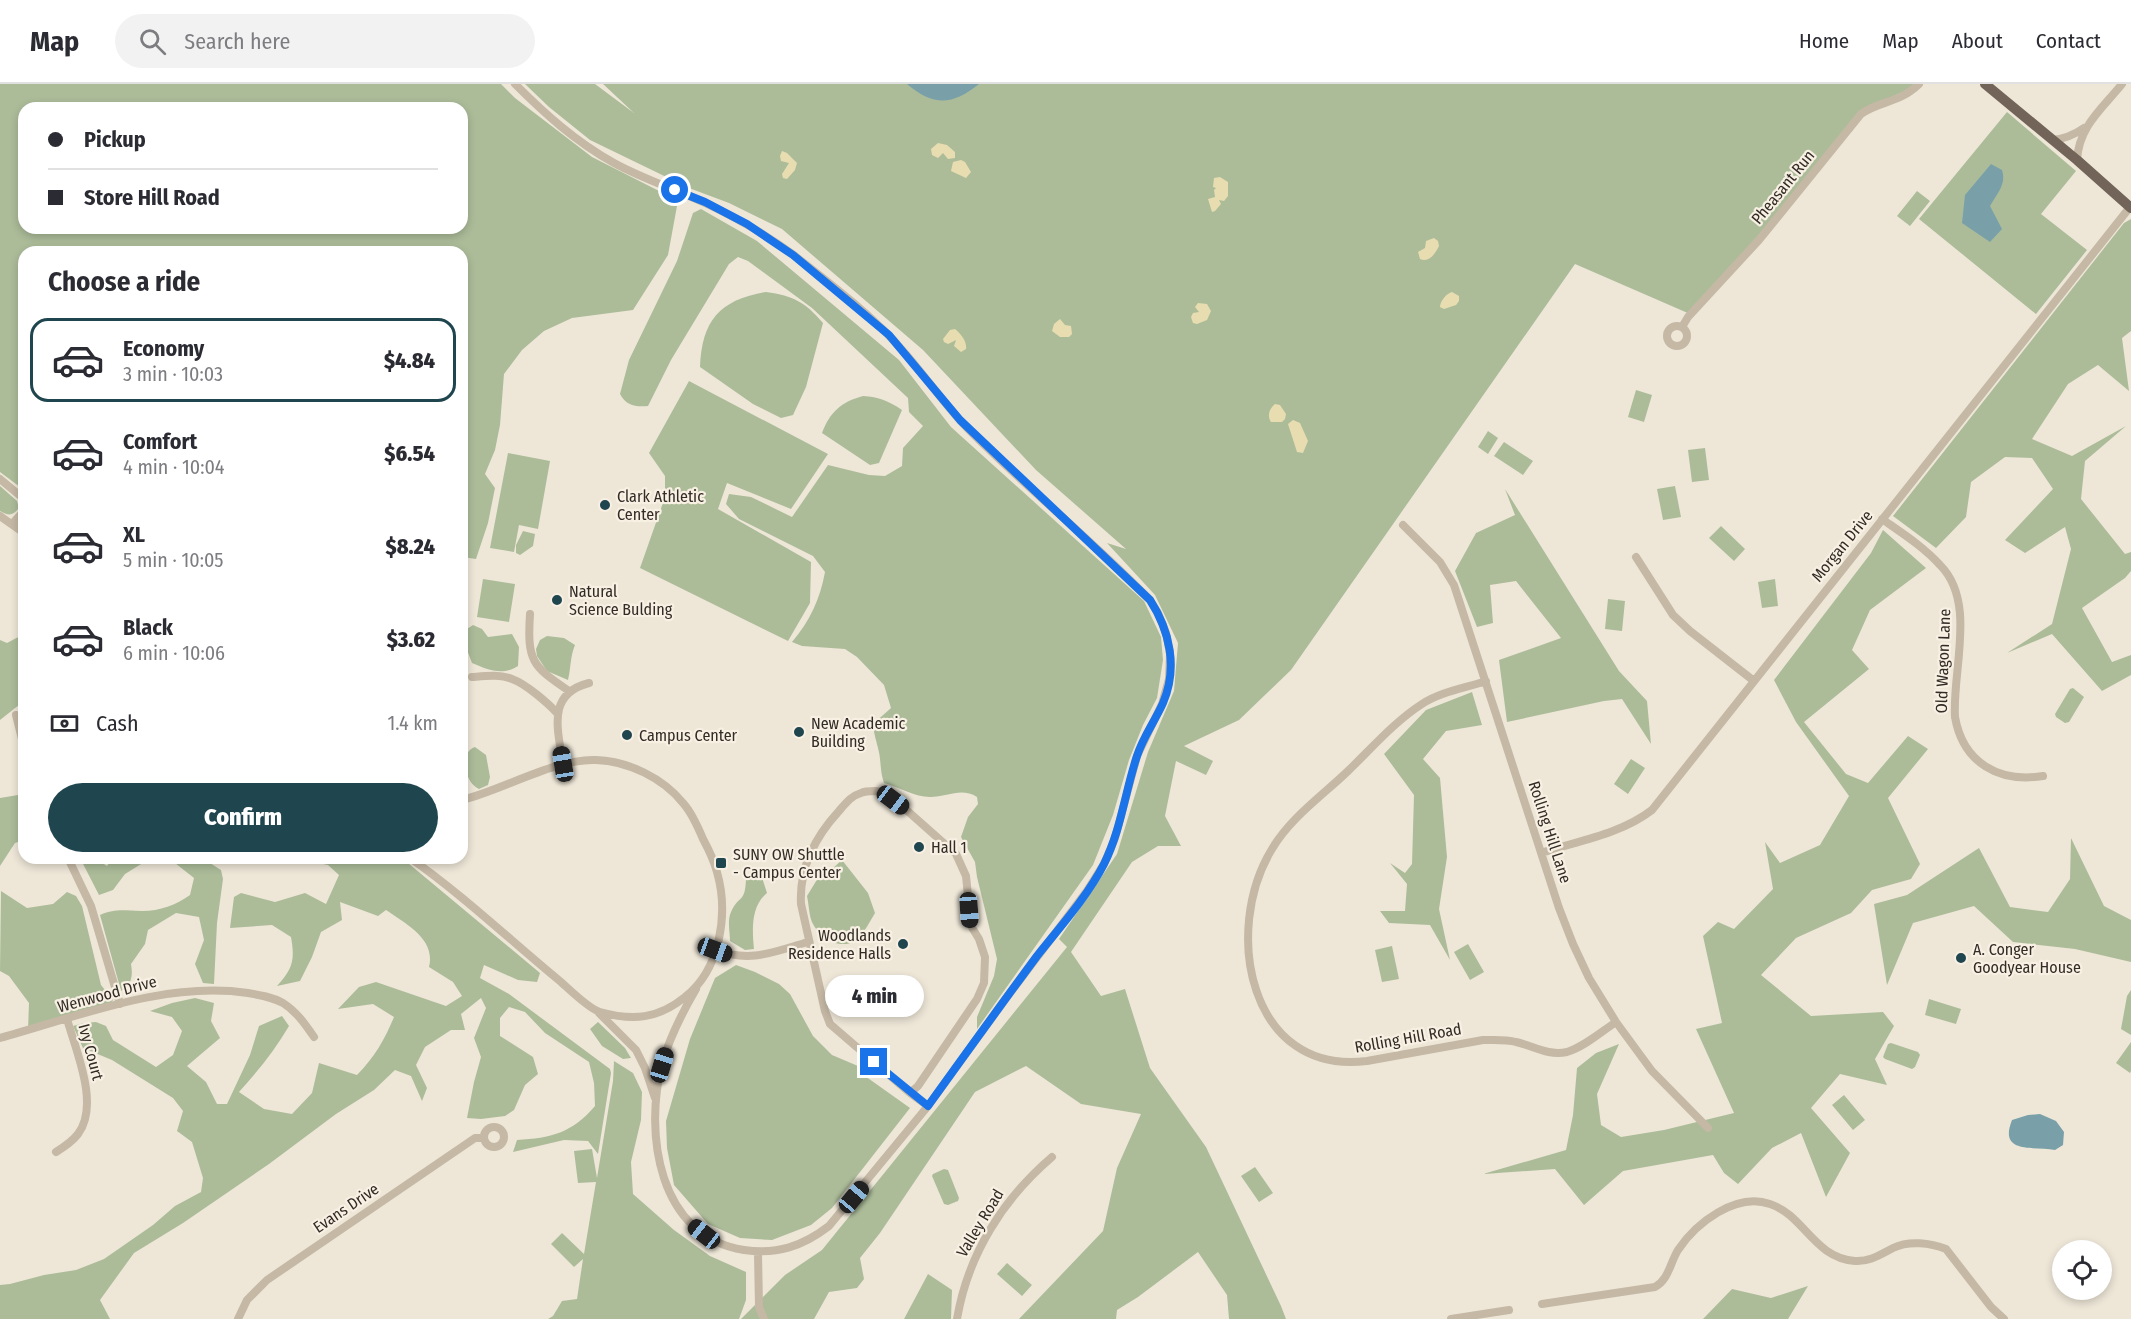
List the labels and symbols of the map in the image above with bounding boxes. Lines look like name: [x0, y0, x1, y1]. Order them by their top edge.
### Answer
street label: Pheasant Run: [1747, 146, 1819, 228]
route start: [661, 176, 688, 203]
place label: Clark Athletic Center: [617, 487, 704, 524]
marker: Clark Athletic Center: [598, 498, 612, 512]
street label: Morgan Drive: [1807, 506, 1877, 586]
place label: Natural Science Bulding: [569, 582, 673, 619]
marker: Natural Science Bulding: [550, 593, 564, 607]
street label: Old Wagon Lane: [1932, 608, 1954, 714]
place label: New Academic Building: [811, 714, 906, 751]
marker: New Academic Building: [792, 725, 806, 739]
place label: Campus Center: [639, 726, 738, 745]
marker: Campus Center: [620, 728, 634, 742]
car: [551, 745, 575, 783]
street label: Rolling Hill Lane: [1525, 779, 1575, 886]
car: [873, 782, 913, 818]
place label: Hall 1: [931, 838, 967, 857]
marker: Hall 1: [912, 840, 926, 854]
place label: SUNY OW Shuttle - Campus Center: [733, 845, 845, 882]
marker: SUNY OW Shuttle - Campus Center: [714, 856, 728, 870]
car: [959, 891, 979, 929]
place label: Woodlands Residence Halls: [788, 926, 891, 963]
car: [695, 935, 735, 965]
marker: Woodlands Residence Halls: [896, 937, 910, 951]
place label: A. Conger Goodyear House: [1973, 940, 2081, 977]
marker: A. Conger Goodyear House: [1954, 951, 1968, 965]
street label: Wenwood Drive: [55, 972, 159, 1016]
callout: 4 min: [824, 975, 924, 1017]
street label: Rolling Hill Road: [1353, 1019, 1463, 1057]
street label: Ivy Court: [74, 1022, 108, 1083]
car: [648, 1045, 676, 1085]
route end: [860, 1048, 887, 1075]
car: [836, 1177, 872, 1217]
street label: Evans Drive: [310, 1179, 382, 1237]
street label: Valley Road: [952, 1186, 1008, 1260]
car: [684, 1216, 724, 1252]

